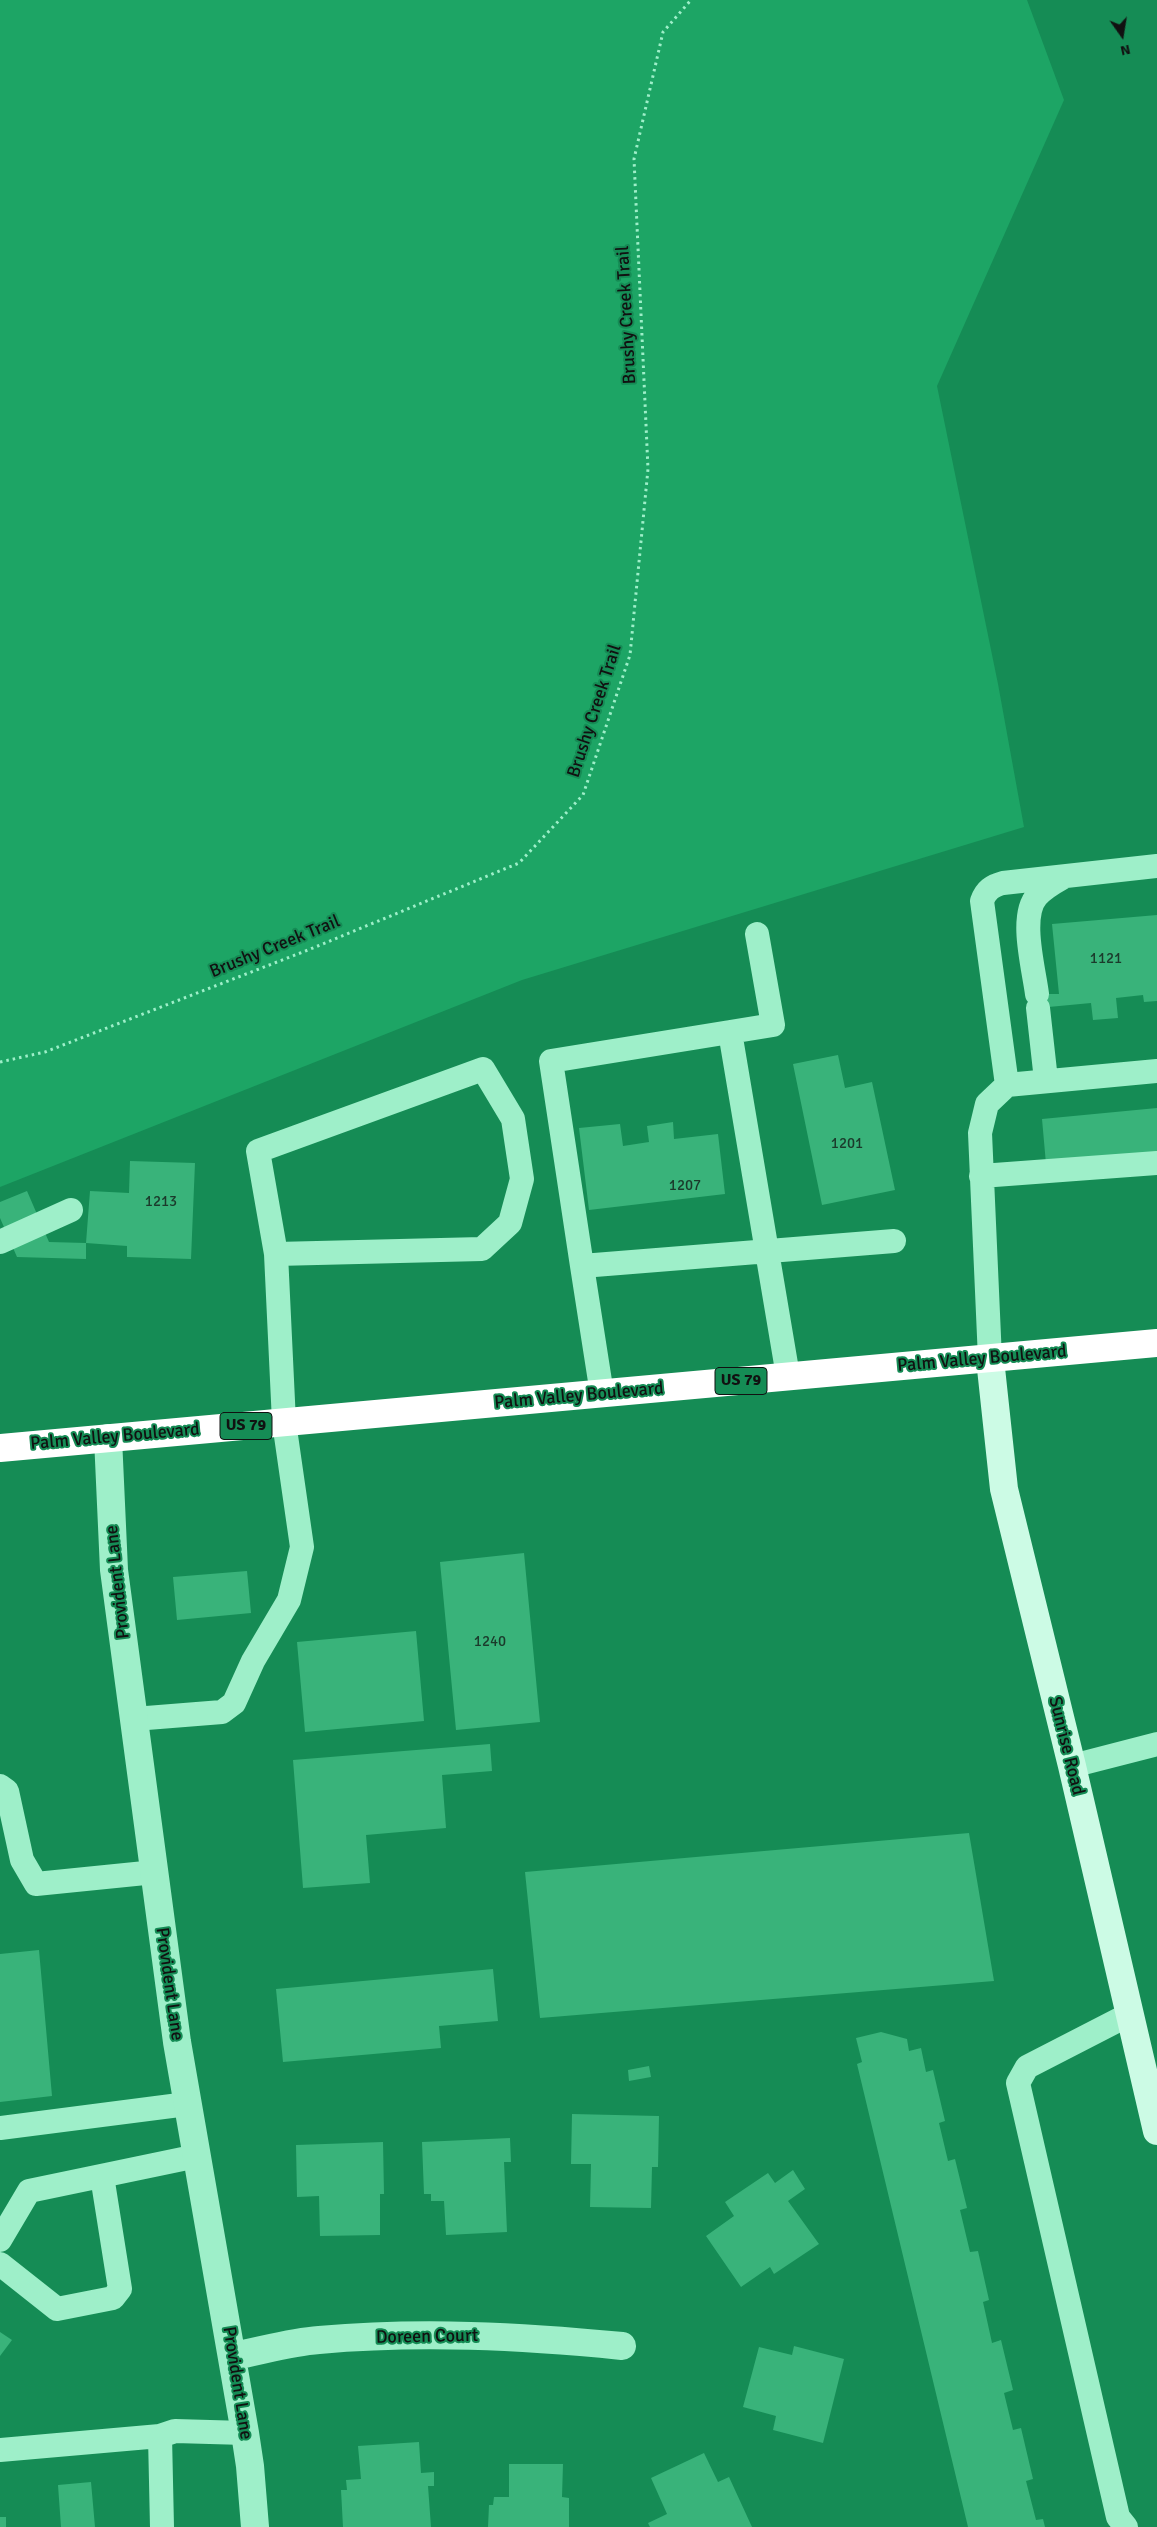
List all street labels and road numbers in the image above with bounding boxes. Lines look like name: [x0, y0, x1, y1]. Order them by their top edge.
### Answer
street label: Brushy Creek Trail: [613, 245, 641, 385]
street label: Brushy Creek Trail: [563, 642, 627, 780]
street label: Brushy Creek Trail: [207, 911, 343, 983]
street label: Palm Valley Boulevard: [896, 1341, 1068, 1377]
road number: US 79: [715, 1368, 767, 1394]
street label: Palm Valley Boulevard: [493, 1378, 665, 1414]
road number: US 79: [220, 1412, 272, 1440]
street label: Palm Valley Boulevard: [29, 1419, 201, 1455]
street label: Provident Lane: [101, 1524, 135, 1640]
street label: Sunrise Road: [1043, 1694, 1089, 1798]
street label: Provident Lane: [150, 1926, 188, 2042]
street label: Provident Lane: [217, 2325, 257, 2441]
street label: Doreen Court: [376, 2325, 478, 2349]

